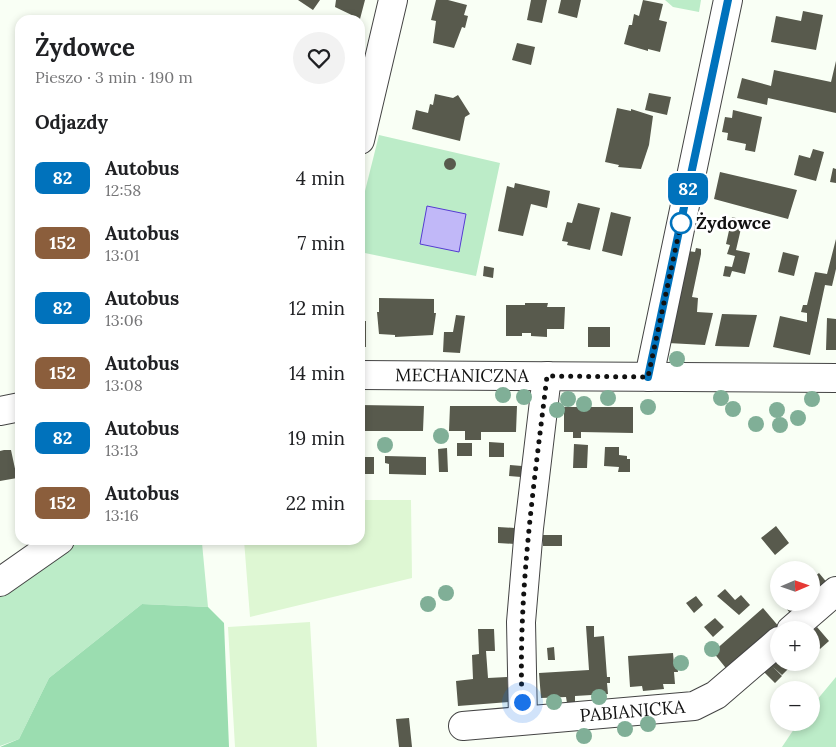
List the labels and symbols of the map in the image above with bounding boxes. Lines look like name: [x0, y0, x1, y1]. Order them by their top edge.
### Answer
line badge: 82: [666, 173, 710, 205]
place label: Żydowce: [696, 211, 771, 234]
marker: Żydowce: [670, 212, 692, 234]
street label: MECHANICZNA: [395, 363, 530, 387]
north arrow: [770, 561, 820, 611]
your location: [510, 690, 535, 715]
street label: PABIANICKA: [579, 695, 687, 727]

